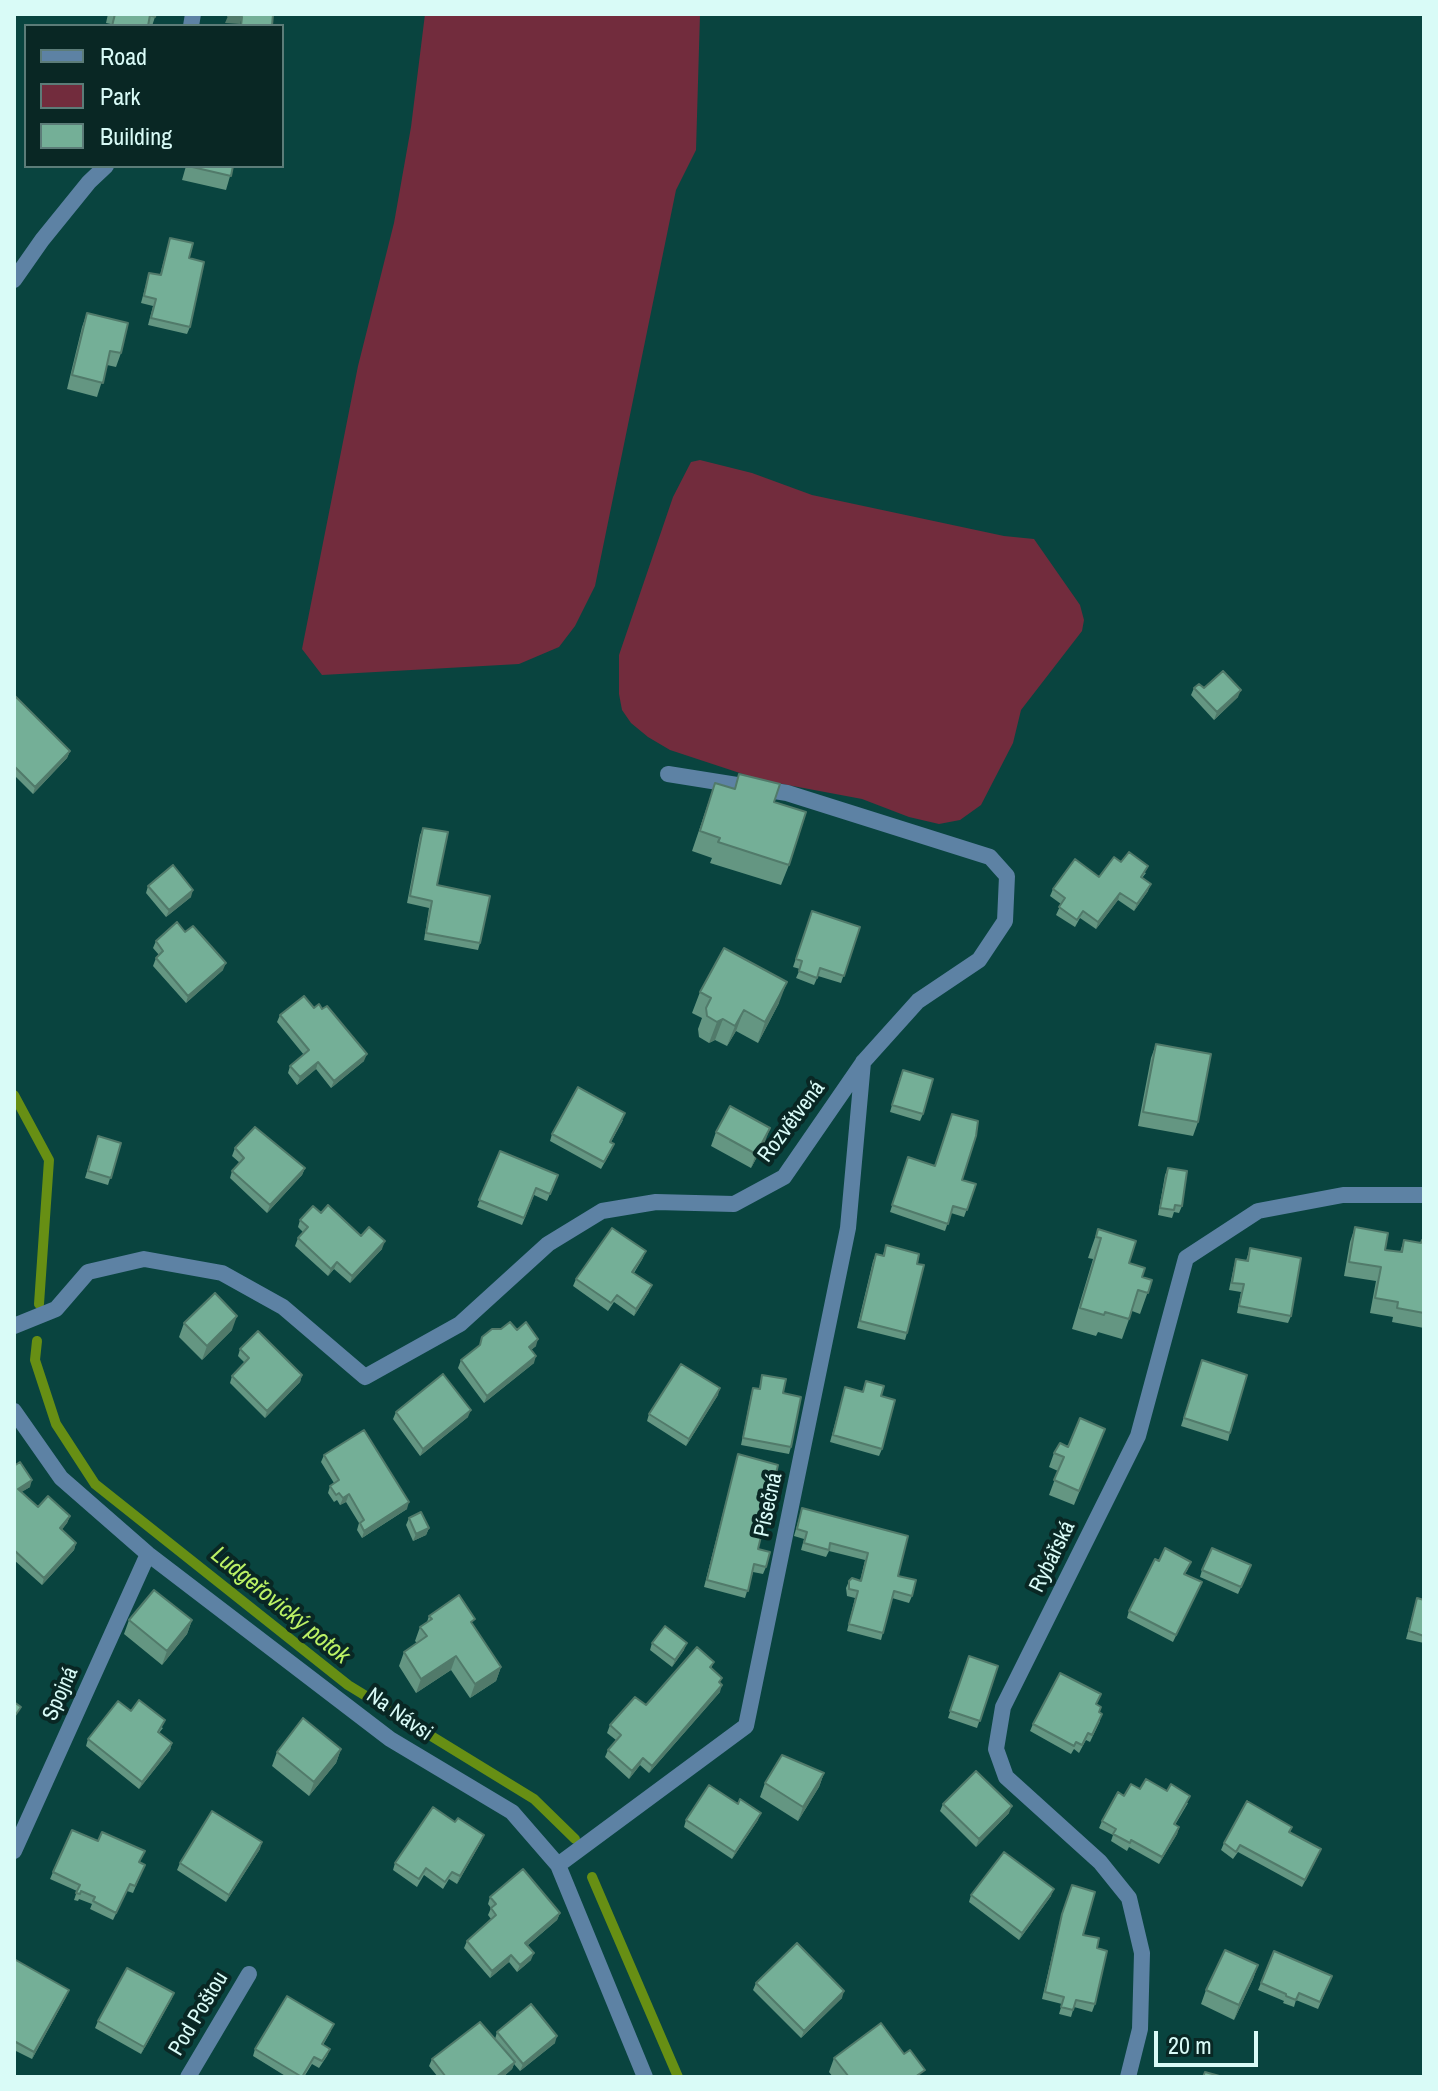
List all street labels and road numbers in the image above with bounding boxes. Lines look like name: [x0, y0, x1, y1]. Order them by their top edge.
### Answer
street label: Rozvětvená: [753, 1076, 831, 1168]
street label: Písečná: [749, 1470, 789, 1540]
street label: Rybářská: [1024, 1517, 1082, 1597]
street label: Spojná: [38, 1663, 84, 1725]
street label: Na Návsi: [361, 1683, 437, 1747]
street label: Pod Poštou: [164, 1967, 234, 2061]

